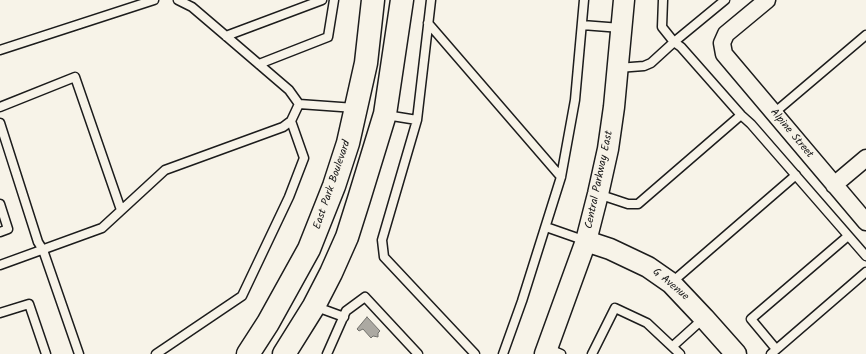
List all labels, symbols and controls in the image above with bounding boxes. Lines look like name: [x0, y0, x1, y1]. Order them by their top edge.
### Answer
street label: Alpine Street: [767, 107, 815, 161]
street label: Central Parkway East: [583, 130, 617, 230]
street label: East Park Boulevard: [312, 139, 354, 231]
street label: G Avenue: [649, 266, 691, 304]

